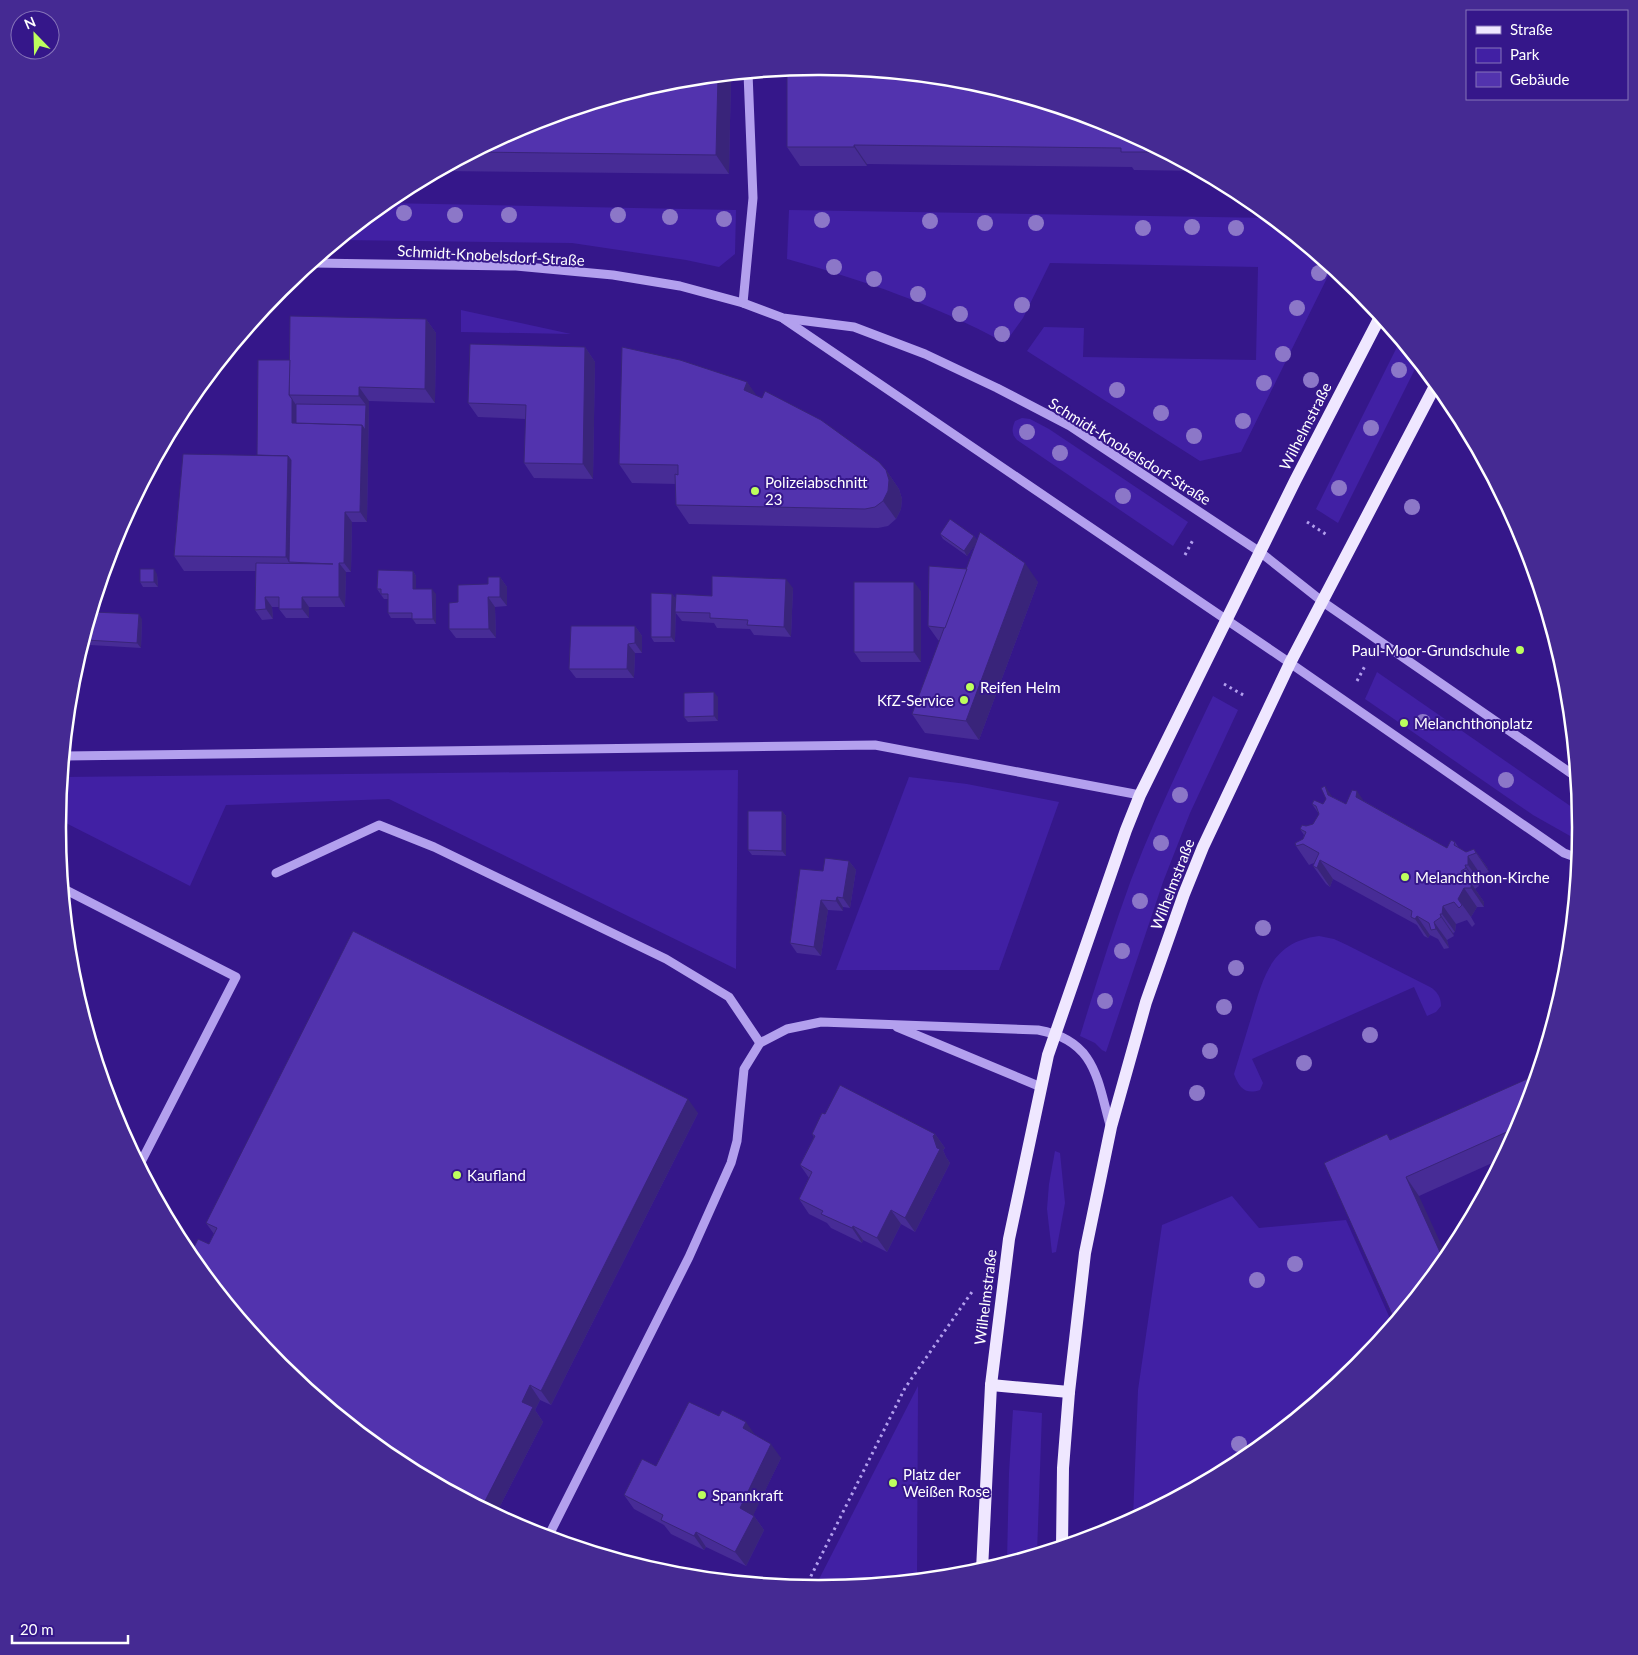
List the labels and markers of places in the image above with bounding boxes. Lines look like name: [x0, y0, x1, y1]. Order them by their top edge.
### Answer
place label: Polizeiabschnitt 23: [765, 473, 868, 508]
marker: Polizeiabschnitt 23: [749, 485, 761, 497]
place label: Paul-Moor-Grundschule: [1352, 641, 1510, 659]
marker: Paul-Moor-Grundschule: [1514, 644, 1526, 656]
place label: Reifen Helm: [980, 678, 1061, 696]
marker: Reifen Helm: [964, 681, 976, 693]
place label: KfZ-Service: [877, 691, 954, 709]
marker: KfZ-Service: [958, 694, 970, 706]
place label: Melanchthonplatz: [1414, 714, 1533, 732]
marker: Melanchthonplatz: [1398, 717, 1410, 729]
place label: Melanchthon-Kirche: [1415, 868, 1550, 886]
marker: Melanchthon-Kirche: [1399, 871, 1411, 883]
place label: Kaufland: [467, 1166, 526, 1184]
marker: Kaufland: [451, 1169, 463, 1181]
place label: Platz der Weißen Rose: [903, 1465, 990, 1500]
marker: Platz der Weißen Rose: [887, 1477, 899, 1489]
place label: Spannkraft: [712, 1486, 784, 1504]
marker: Spannkraft: [696, 1489, 708, 1501]

